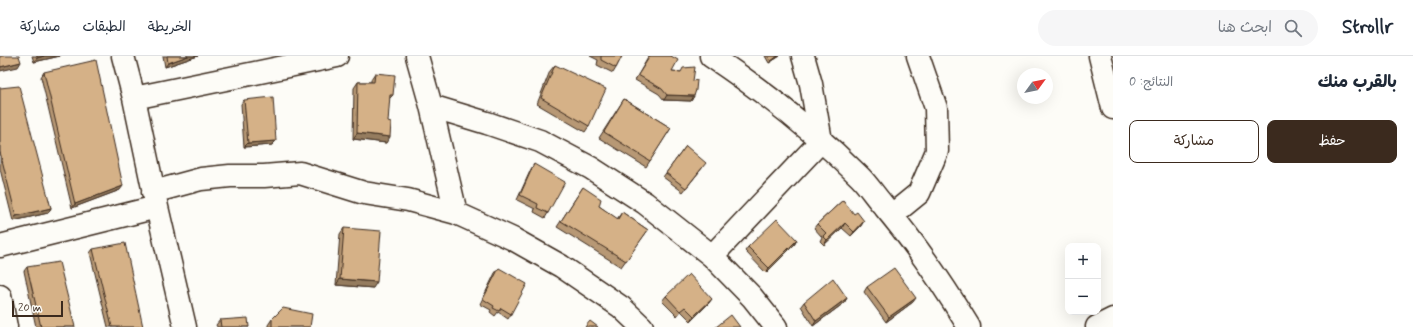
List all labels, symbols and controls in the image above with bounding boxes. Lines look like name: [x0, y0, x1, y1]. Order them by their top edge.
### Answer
search box: [1038, 10, 1318, 46]
text: Strollr: [1342, 15, 1393, 40]
icon: search: [1282, 17, 1304, 39]
text: مشاركة: [20, 18, 60, 36]
text: الطبقات: [82, 18, 126, 36]
text: الخريطة: [148, 18, 191, 36]
text: ابحث هنا: [1218, 18, 1272, 38]
north arrow: [1017, 68, 1053, 104]
text: بالقرب منك: [1318, 71, 1397, 93]
text: النتائج: 0: [1129, 74, 1173, 91]
button: مشاركة: [1129, 120, 1259, 163]
button: حفظ: [1267, 120, 1397, 163]
map controls: [1065, 243, 1101, 315]
button: +: [1065, 243, 1101, 279]
button: −: [1065, 279, 1101, 315]
scale bar: [12, 299, 63, 318]
text: 20 m: [18, 301, 41, 315]

